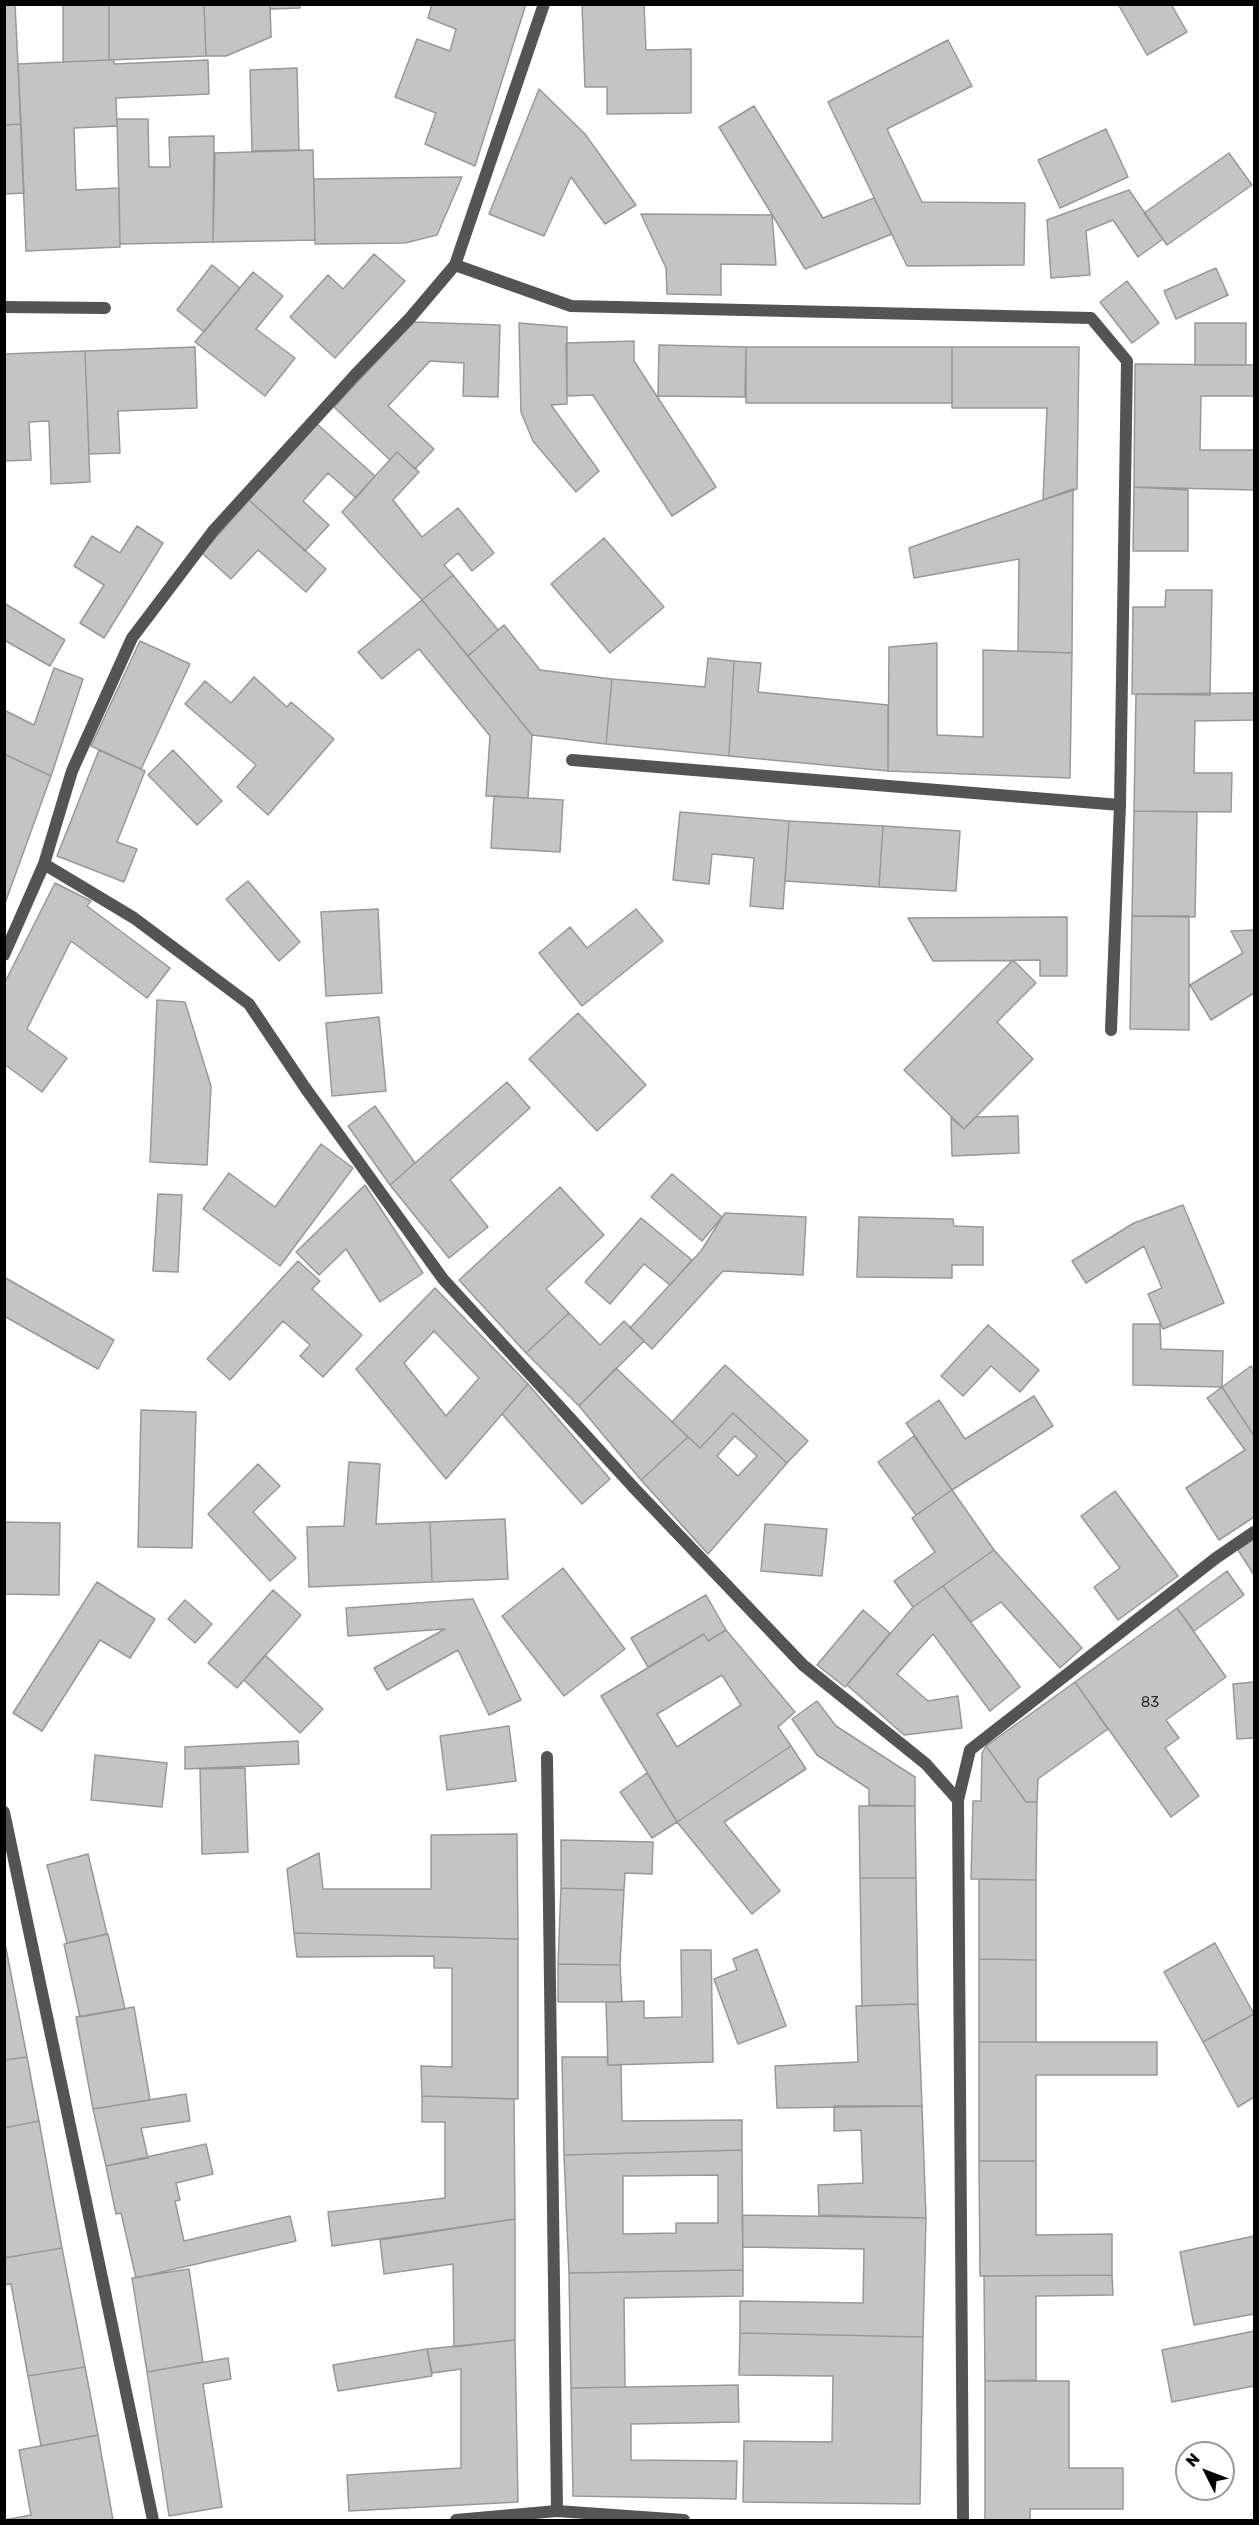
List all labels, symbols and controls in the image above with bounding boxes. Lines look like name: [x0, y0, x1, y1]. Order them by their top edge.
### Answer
house number: 83: [1141, 1694, 1159, 1712]
north arrow: [1175, 2441, 1235, 2501]
text: N: [1182, 2449, 1204, 2471]

